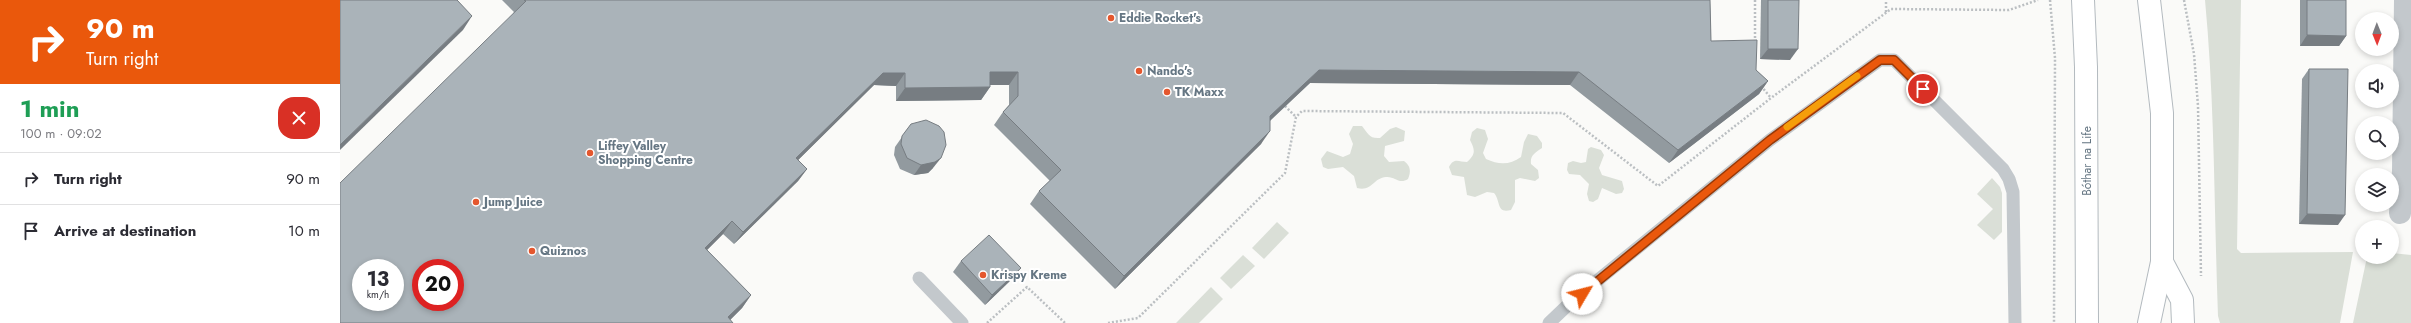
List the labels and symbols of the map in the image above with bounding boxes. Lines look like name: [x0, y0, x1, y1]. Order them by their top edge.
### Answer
place label: Eddie Rocket's: [1119, 9, 1202, 27]
north arrow: [2355, 12, 2399, 56]
marker: Eddie Rocket's: [1106, 13, 1116, 23]
place label: Nando's: [1147, 62, 1193, 80]
marker: Nando's: [1134, 66, 1144, 76]
pin: [1906, 72, 1940, 106]
place label: TK Maxx: [1175, 83, 1225, 101]
marker: TK Maxx: [1162, 87, 1172, 97]
street label: Bóthar na Life: [2078, 126, 2096, 196]
place label: Liffey Valley Shopping Centre: [598, 137, 693, 169]
marker: Liffey Valley Shopping Centre: [585, 148, 595, 158]
place label: Jump Juice: [482, 193, 543, 211]
marker: Jump Juice: [471, 197, 481, 207]
place label: Quiznos: [540, 242, 587, 260]
marker: Quiznos: [527, 246, 537, 256]
speed limit sign: 20: [412, 259, 464, 311]
place label: Krispy Kreme: [991, 266, 1067, 284]
marker: Krispy Kreme: [978, 270, 988, 280]
position arrow: [1561, 273, 1603, 315]

